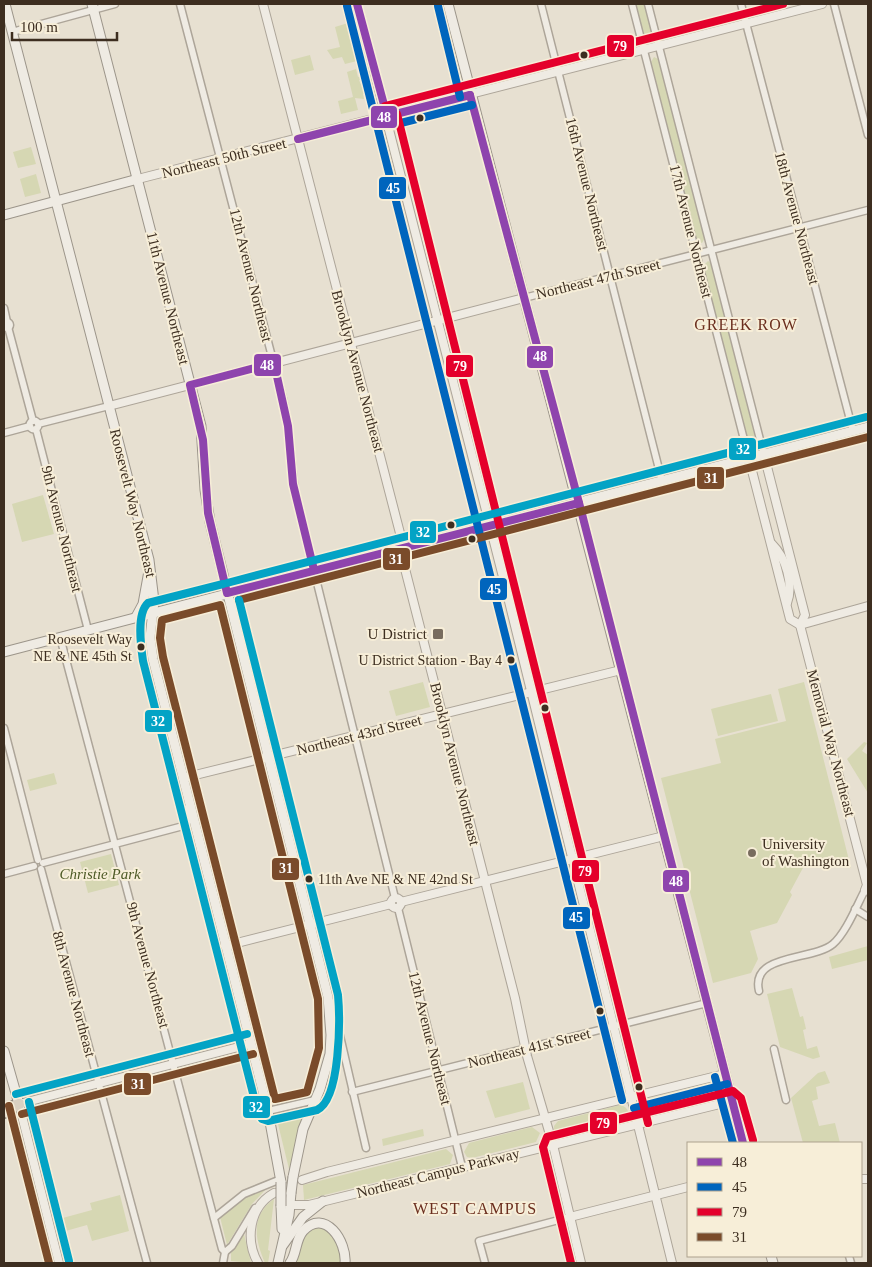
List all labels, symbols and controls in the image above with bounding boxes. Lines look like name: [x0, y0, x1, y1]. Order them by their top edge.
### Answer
scale bar: [12, 10, 118, 42]
text: 100 m: [20, 19, 58, 35]
line badge: 79: [606, 34, 635, 58]
text: 79: [613, 39, 627, 54]
unlabelled marker: [579, 50, 589, 60]
line badge: 48: [370, 105, 398, 129]
text: 48: [377, 110, 391, 125]
unlabelled marker: [415, 113, 425, 123]
street label: 16th Avenue Northeast: [563, 116, 612, 253]
street label: Northeast 50th Street: [160, 135, 289, 181]
street label: 18th Avenue Northeast: [772, 150, 823, 287]
street label: 17th Avenue Northeast: [667, 163, 716, 300]
line badge: 45: [378, 176, 407, 200]
text: 45: [386, 181, 400, 196]
street label: 12th Avenue Northeast: [227, 207, 276, 344]
street label: 11th Avenue Northeast: [144, 230, 192, 367]
street label: Northeast 47th Street: [534, 256, 663, 302]
street label: Brooklyn Avenue Northeast: [329, 288, 388, 455]
district label: GREEK ROW: [694, 316, 798, 333]
line badge: 48: [526, 345, 554, 369]
text: 48: [533, 349, 547, 364]
line badge: 48: [253, 353, 282, 377]
line badge: 79: [445, 354, 474, 378]
text: 48: [260, 358, 274, 373]
text: 79: [453, 359, 467, 374]
street label: Roosevelt Way Northeast: [107, 427, 159, 580]
line badge: 32: [728, 437, 757, 461]
text: 32: [736, 442, 750, 457]
street label: 9th Avenue Northeast: [39, 464, 86, 595]
line badge: 31: [696, 466, 725, 490]
text: 31: [704, 471, 718, 486]
line badge: 32: [409, 520, 437, 544]
unlabelled marker: [446, 520, 456, 530]
text: 32: [416, 525, 430, 540]
unlabelled marker: [467, 534, 477, 544]
line badge: 31: [382, 547, 411, 571]
text: 31: [389, 552, 403, 567]
line badge: 45: [479, 577, 508, 601]
text: 45: [487, 582, 501, 597]
place label: U District: [367, 626, 428, 642]
marker: U District: [431, 627, 445, 641]
place label: Roosevelt Way NE & NE 45th St: [33, 632, 132, 664]
marker: Roosevelt Way NE & NE 45th St: [136, 642, 146, 652]
place label: U District Station - Bay 4: [359, 653, 502, 668]
marker: U District Station - Bay 4: [506, 655, 516, 665]
street label: Memorial Way Northeast: [804, 668, 859, 819]
street label: Brooklyn Avenue Northeast: [427, 681, 483, 848]
unlabelled marker: [540, 703, 550, 713]
line badge: 32: [144, 709, 173, 733]
street label: Northeast 43rd Street: [295, 712, 424, 758]
text: 32: [151, 714, 165, 729]
place label: University of Washington: [762, 836, 850, 869]
marker: University of Washington: [746, 847, 758, 859]
line badge: 31: [271, 857, 300, 881]
line badge: 79: [571, 859, 600, 883]
text: 31: [279, 861, 293, 876]
text: 79: [578, 864, 592, 879]
park label: Christie Park: [59, 866, 141, 882]
line badge: 48: [662, 869, 690, 893]
place label: 11th Ave NE & NE 42nd St: [318, 872, 473, 887]
marker: 11th Ave NE & NE 42nd St: [304, 874, 314, 884]
text: 48: [669, 874, 683, 889]
street label: 9th Avenue Northeast: [123, 900, 173, 1031]
line badge: 45: [562, 906, 591, 930]
text: 45: [569, 910, 583, 925]
street label: 8th Avenue Northeast: [49, 929, 99, 1060]
street label: 12th Avenue Northeast: [406, 970, 455, 1107]
unlabelled marker: [595, 1006, 605, 1016]
street label: Northeast 41st Street: [466, 1025, 593, 1071]
line badge: 31: [123, 1072, 152, 1096]
text: 31: [131, 1077, 145, 1092]
unlabelled marker: [634, 1082, 644, 1092]
line badge: 32: [242, 1095, 271, 1119]
text: 32: [249, 1100, 263, 1115]
line badge: 79: [589, 1111, 618, 1135]
text: 79: [596, 1116, 610, 1131]
legend: [687, 1142, 862, 1257]
street label: Northeast Campus Parkway: [355, 1145, 522, 1201]
text: 48: [732, 1154, 747, 1170]
text: 45: [732, 1179, 747, 1195]
district label: WEST CAMPUS: [413, 1200, 537, 1217]
text: 79: [732, 1204, 747, 1220]
text: 31: [732, 1229, 747, 1245]

